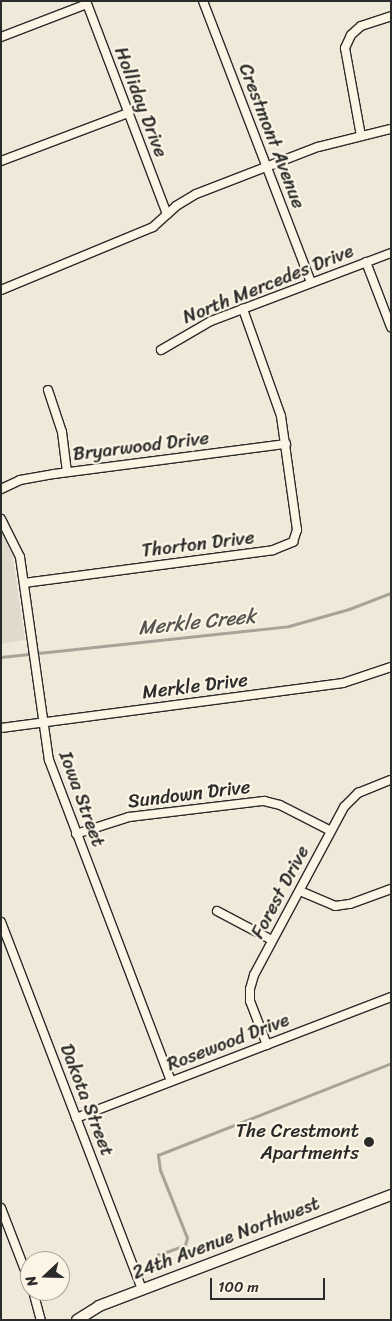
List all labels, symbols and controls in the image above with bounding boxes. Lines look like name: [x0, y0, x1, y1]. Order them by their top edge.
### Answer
street label: Holliday Drive: [109, 44, 173, 160]
street label: Crestmont Avenue: [234, 60, 310, 212]
street label: North Mercedes Drive: [179, 239, 357, 329]
street label: Bryarwood Drive: [72, 426, 210, 466]
street label: Thorton Drive: [140, 526, 256, 562]
water label: Merkle Creek: [137, 604, 257, 640]
street label: Merkle Drive: [141, 668, 249, 704]
street label: Iowa Street: [54, 748, 110, 850]
street label: Sundown Drive: [126, 775, 252, 813]
street label: Forest Drive: [246, 842, 314, 942]
street label: Rosewood Drive: [163, 1008, 293, 1076]
street label: Dakota Street: [55, 1041, 119, 1159]
place label: The Crestmont Apartments: [236, 1120, 359, 1164]
marker: The Crestmont Apartments: [363, 1136, 375, 1148]
street label: 24th Avenue Northwest: [129, 1192, 323, 1284]
north arrow: [20, 1251, 70, 1301]
scale bar: [212, 1268, 327, 1300]
text: N: [18, 1272, 45, 1290]
text: 100 m: [218, 1274, 259, 1300]

